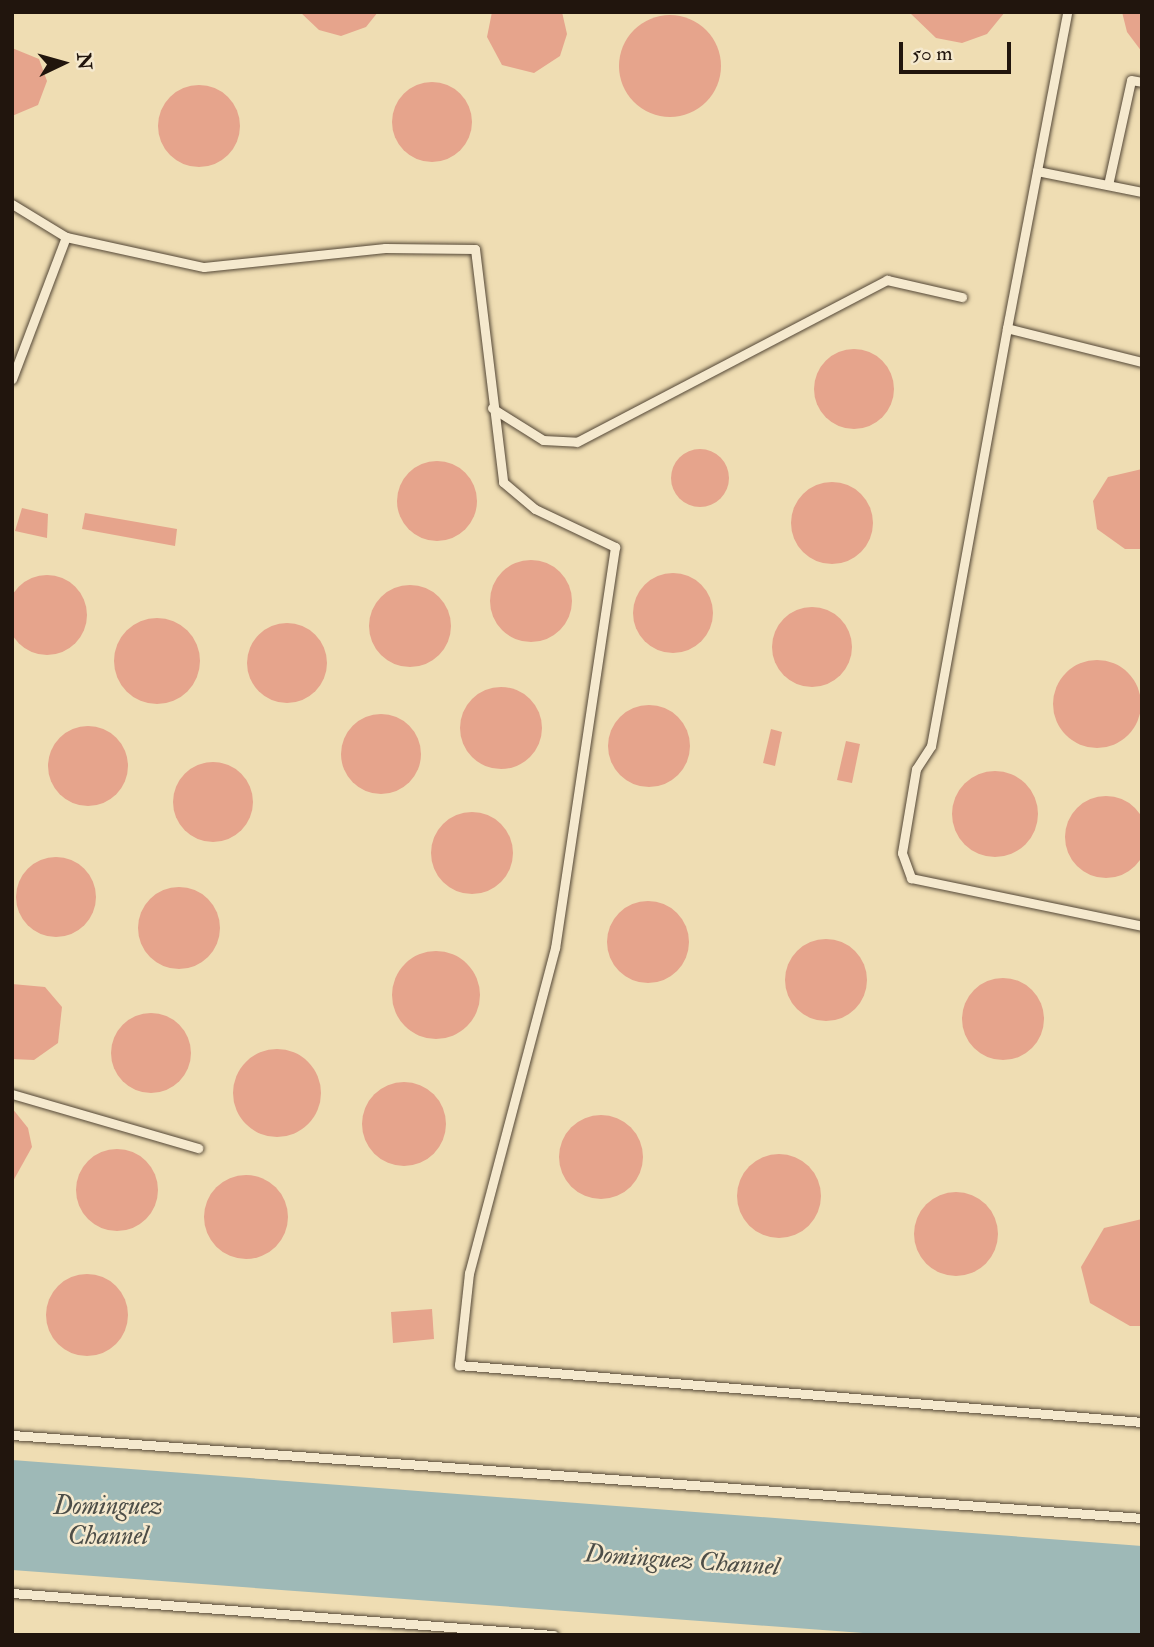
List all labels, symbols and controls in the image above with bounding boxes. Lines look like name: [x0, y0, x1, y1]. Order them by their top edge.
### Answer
north arrow: [28, 28, 98, 98]
scale bar: [902, 28, 1014, 72]
text: 50 m: [912, 40, 953, 67]
text: N: [71, 52, 97, 71]
water label: Dominguez Channel: [53, 1491, 163, 1552]
water label: Dominguez Channel: [583, 1539, 781, 1583]

